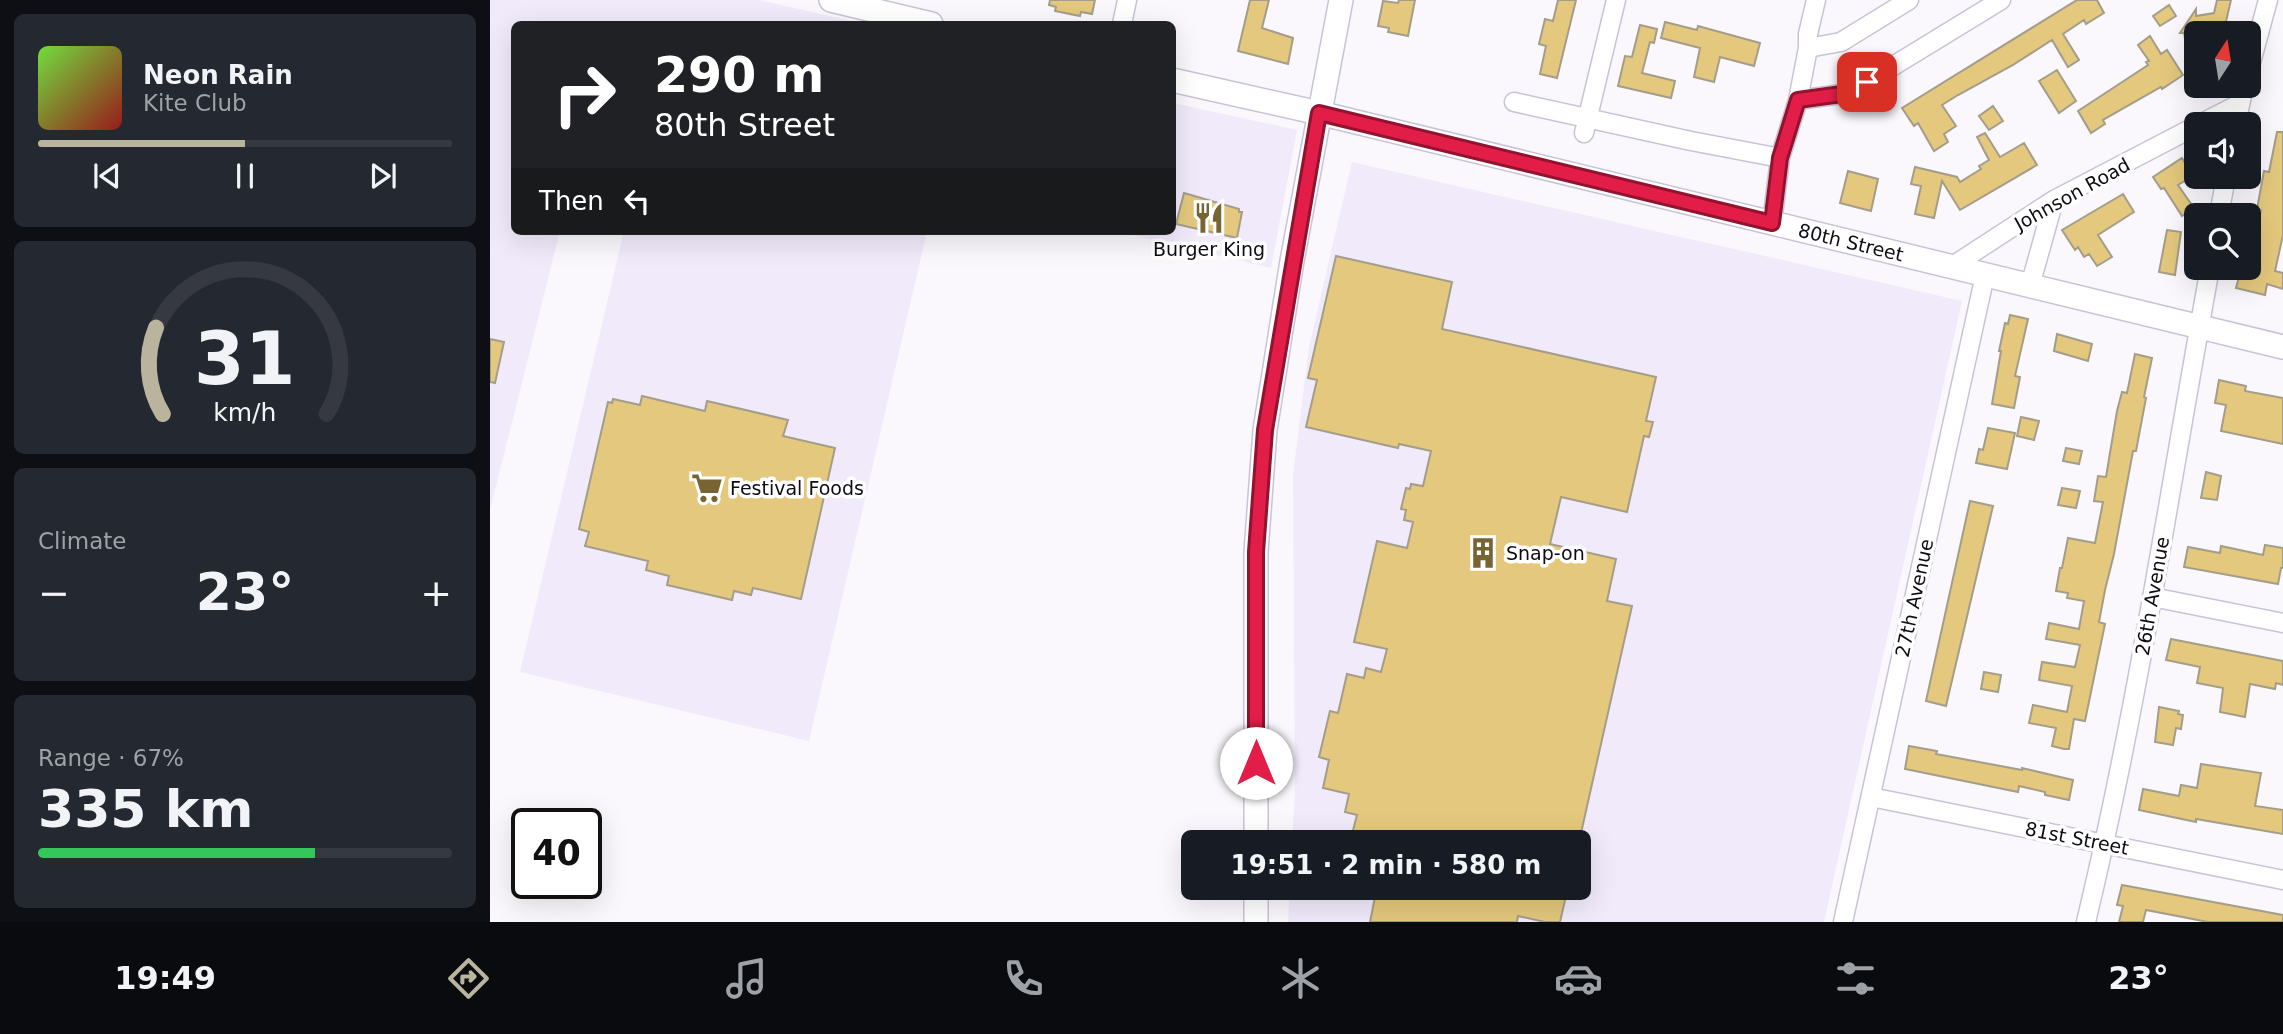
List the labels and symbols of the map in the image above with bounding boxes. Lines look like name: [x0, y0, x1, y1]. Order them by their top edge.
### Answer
north arrow: [2184, 21, 2261, 98]
pin: [1837, 52, 1897, 112]
street label: Johnson Road: [2010, 153, 2134, 235]
restaurant icon: Burger King: [1192, 201, 1226, 235]
street label: 80th Street: [1796, 219, 1906, 265]
place label: Burger King: [1153, 238, 1265, 260]
supermarket icon: Festival Foods: [690, 471, 724, 505]
place label: Festival Foods: [730, 477, 864, 499]
street label: 26th Avenue: [2131, 535, 2173, 657]
building icon: Snap-on: [1466, 536, 1500, 570]
street label: 27th Avenue: [1891, 537, 1937, 659]
place label: Snap-on: [1506, 542, 1585, 564]
position arrow: [1219, 726, 1293, 800]
speed limit sign: 40: [511, 808, 602, 899]
street label: 81st Street: [2023, 817, 2131, 859]

